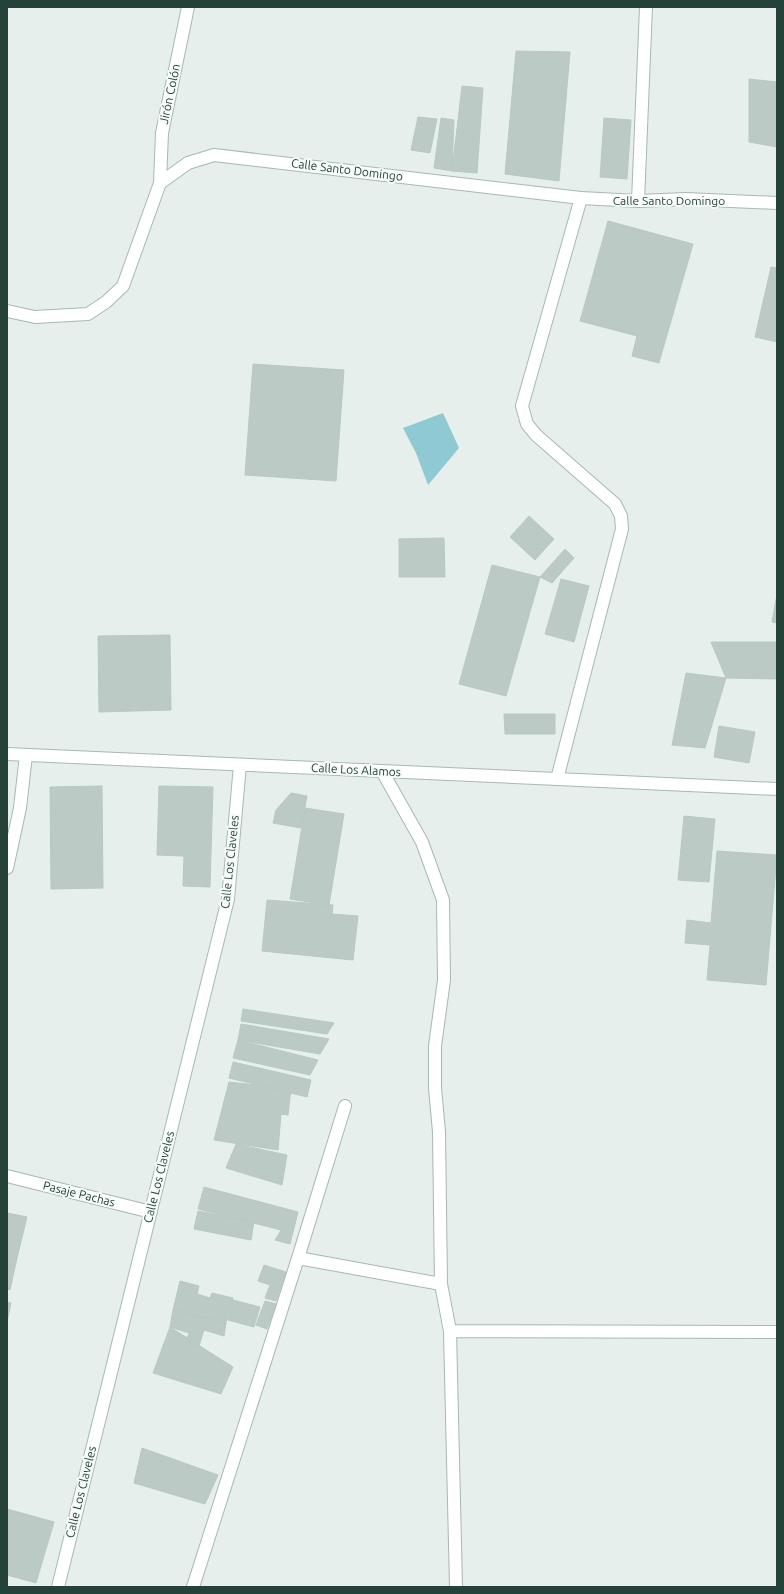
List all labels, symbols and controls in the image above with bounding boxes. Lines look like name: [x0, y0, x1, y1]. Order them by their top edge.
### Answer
street label: Jirón Colón: [157, 63, 182, 125]
street label: Calle Santo Domingo: [290, 156, 404, 183]
street label: Calle Santo Domingo: [613, 194, 725, 207]
street label: Calle Los Alamos: [311, 761, 401, 778]
street label: Calle Los Claveles: [218, 814, 241, 910]
street label: Calle Los Claveles: [141, 1130, 176, 1224]
street label: Pasaje Pachas: [42, 1178, 117, 1209]
street label: Calle Los Claveles: [63, 1445, 98, 1539]

